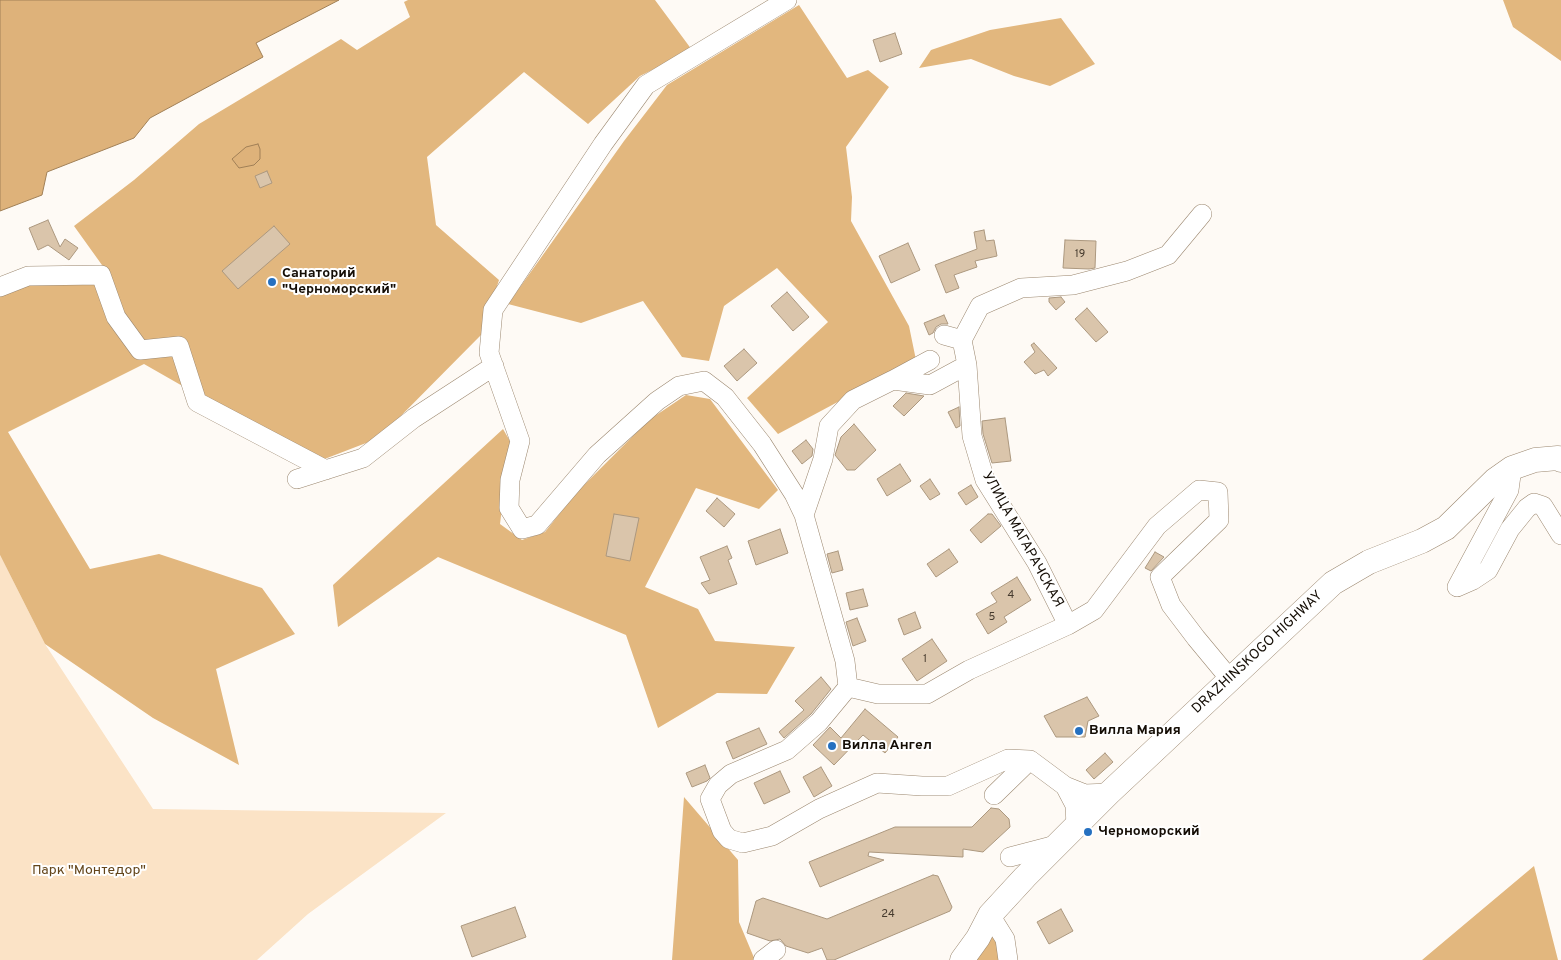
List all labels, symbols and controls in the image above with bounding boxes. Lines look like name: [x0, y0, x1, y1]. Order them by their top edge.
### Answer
house number: 19: [1075, 248, 1085, 262]
place label: Санаторий "Черноморский": [282, 266, 396, 298]
marker: Санаторий "Черноморский": [266, 276, 278, 288]
street label: УЛИЦА МАГАРАЧСКАЯ: [978, 469, 1066, 611]
street label: DRAZHINSKOGO HIGHWAY: [1189, 588, 1327, 718]
house number: 4: [1008, 589, 1014, 603]
house number: 5: [989, 611, 995, 625]
house number: 1: [923, 653, 927, 667]
place label: Вилла Мария: [1089, 723, 1181, 739]
marker: Вилла Мария: [1073, 725, 1085, 737]
place label: Вилла Ангел: [842, 738, 932, 754]
marker: Вилла Ангел: [826, 740, 838, 752]
place label: Черноморский: [1098, 824, 1200, 840]
marker: Черноморский: [1082, 826, 1094, 838]
park label: Парк "Монтедор": [32, 863, 146, 879]
house number: 24: [881, 908, 895, 922]

